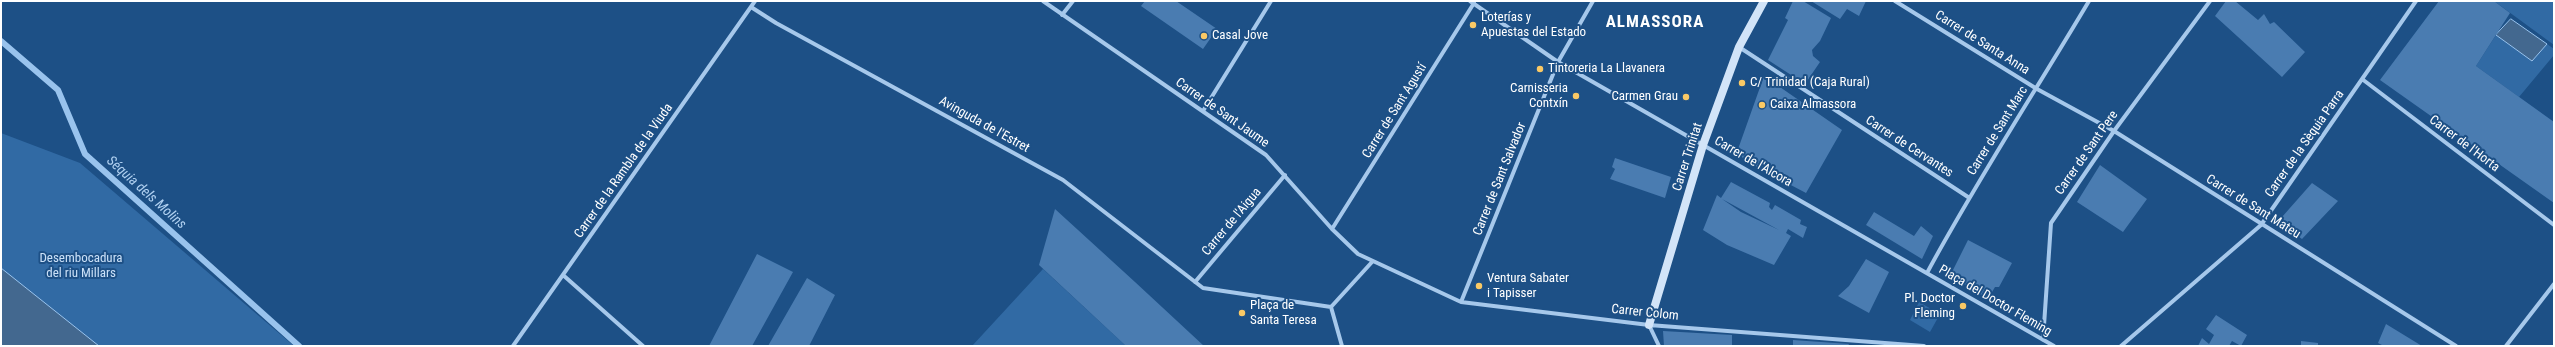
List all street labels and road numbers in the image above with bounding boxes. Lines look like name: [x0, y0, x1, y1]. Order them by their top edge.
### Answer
street label: Carrer de Santa Anna: [1932, 8, 2032, 78]
street label: Carrer de Sant Agustí: [1359, 61, 1431, 161]
street label: Carrer de Sant Jaume: [1172, 75, 1272, 151]
street label: Carrer de Sant Marc: [1964, 84, 2032, 178]
street label: Carrer de la Sèquia Parra: [2262, 87, 2348, 201]
street label: Avinguda de l'Estret: [936, 94, 1032, 156]
street label: Carrer de la Rambla de la Viuda: [572, 101, 676, 241]
street label: Carrer de Sant Pere: [2052, 108, 2122, 198]
street label: Carrer de l'Horta: [2426, 112, 2502, 176]
street label: Carrer de Cervantes: [1862, 113, 1956, 181]
street label: Carrer de Sant Salvador: [1470, 120, 1530, 238]
street label: Carrer Trinitat: [1670, 121, 1706, 193]
street label: Carrer de l'Alcora: [1711, 133, 1795, 191]
street label: Carrer de Sant Mateu: [2203, 172, 2303, 242]
street label: Carrer de l'Aigua: [1199, 185, 1265, 259]
street label: Plaça del Doctor Fleming: [1936, 262, 2054, 340]
street label: Carrer Colom: [1611, 302, 1679, 324]

